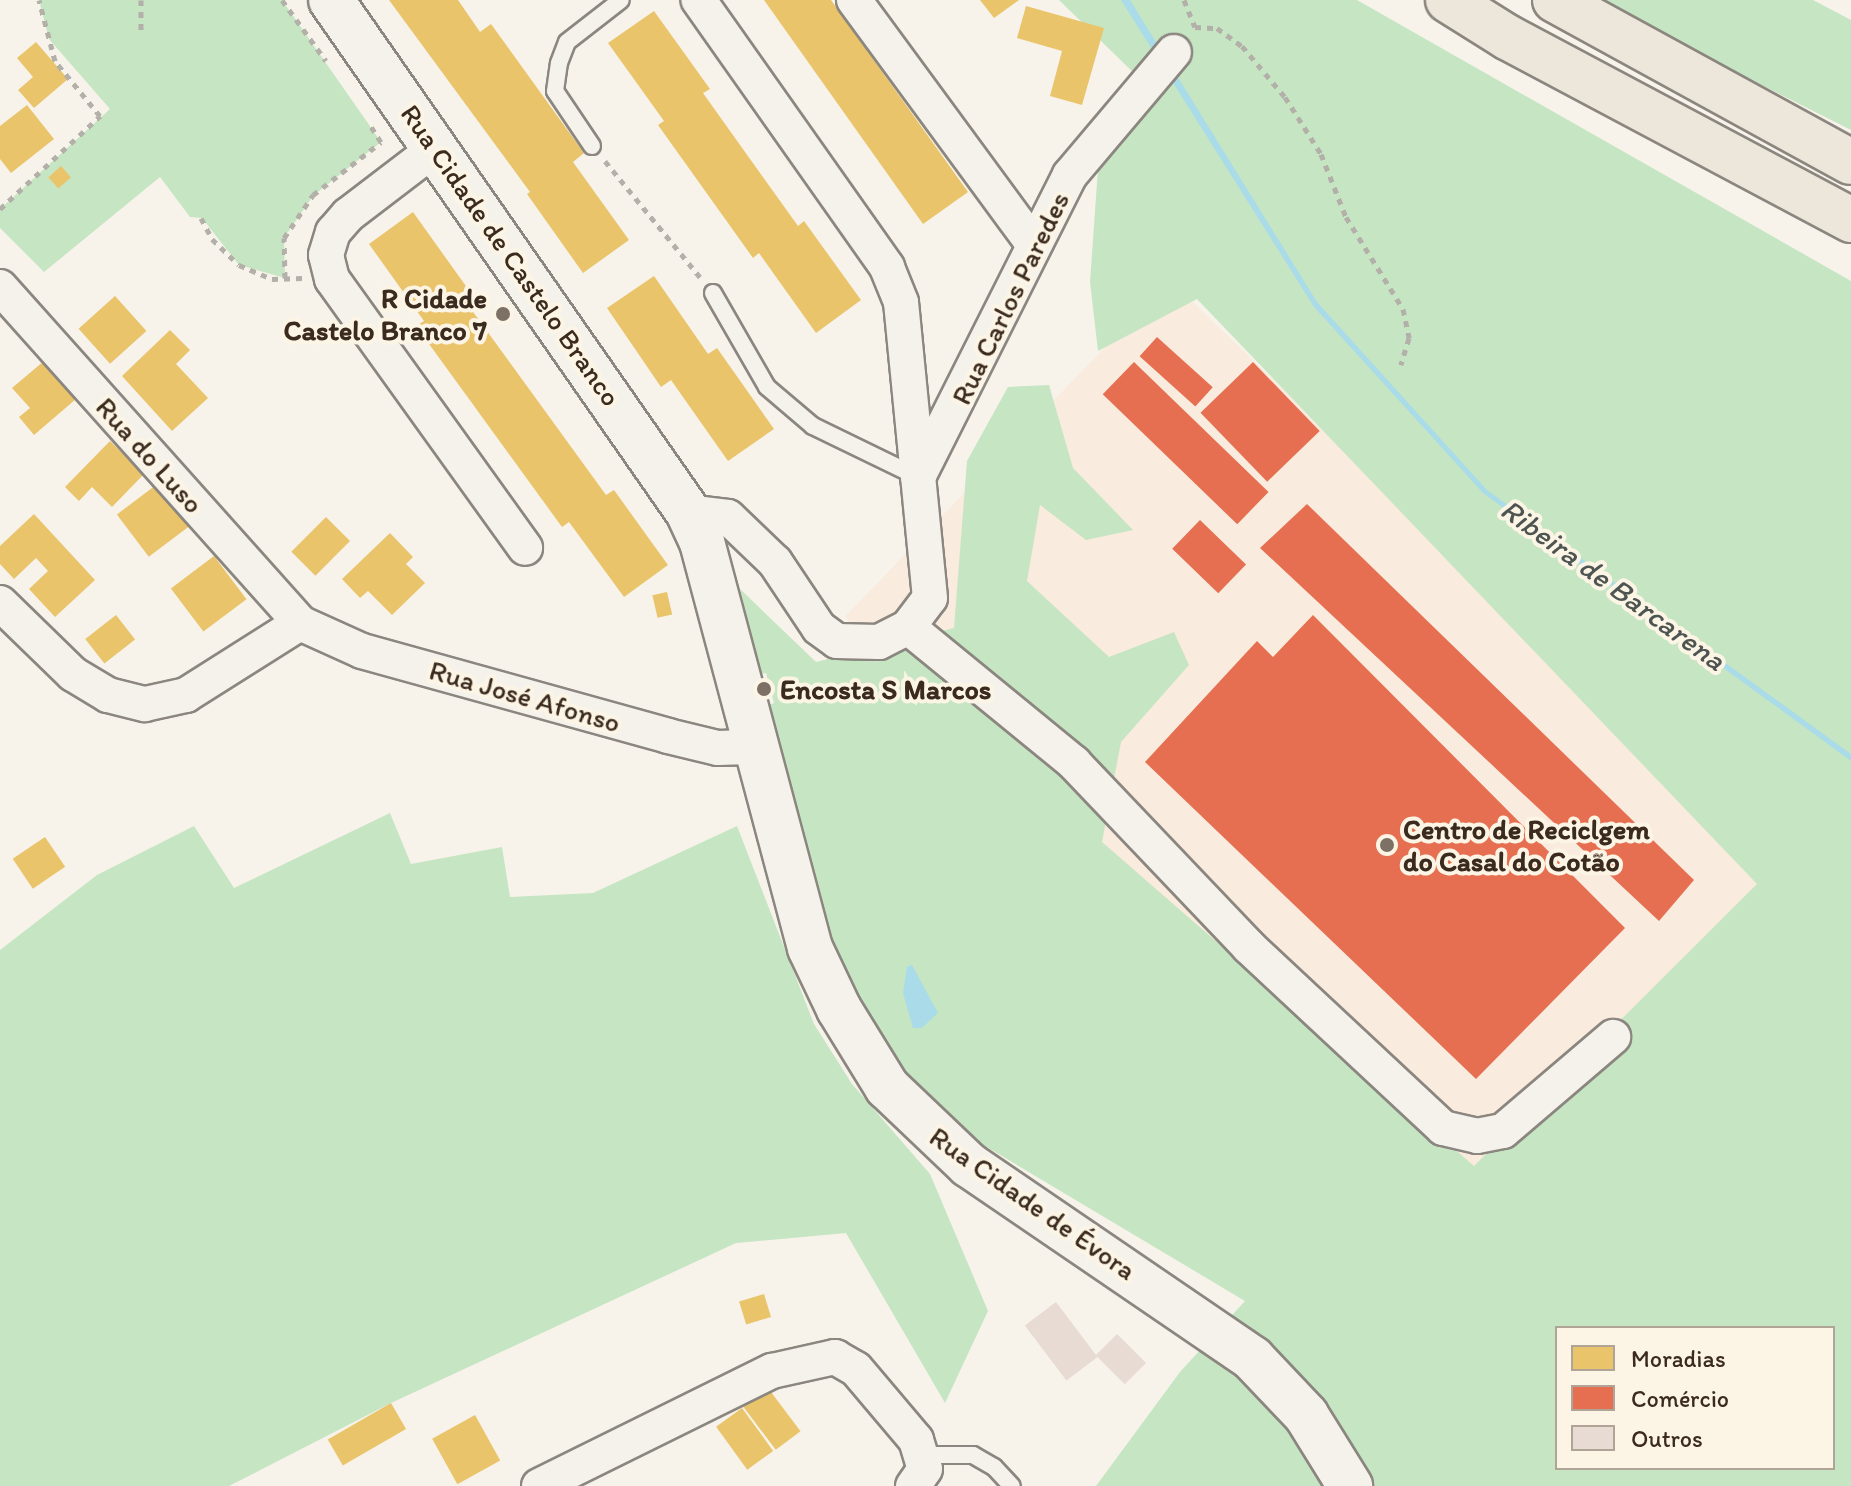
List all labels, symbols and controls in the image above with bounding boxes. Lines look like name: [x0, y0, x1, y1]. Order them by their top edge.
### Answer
street label: Rua Cidade de Castelo Branco: [394, 98, 628, 412]
street label: Rua Carlos Paredes: [944, 186, 1076, 410]
place label: R Cidade Castelo Branco 7: [283, 281, 487, 347]
marker: R Cidade Castelo Branco 7: [494, 305, 512, 323]
street label: Rua do Luso: [89, 390, 211, 520]
water label: Ribeira de Barcarena: [1494, 491, 1732, 679]
street label: Rua José Afonso: [426, 653, 624, 739]
place label: Encosta S Marcos: [780, 672, 991, 706]
marker: Encosta S Marcos: [755, 680, 773, 698]
place label: Centro de Reciclgem do Casal do Cotão: [1403, 812, 1649, 878]
marker: Centro de Reciclgem do Casal do Cotão: [1378, 836, 1396, 854]
street label: Rua Cidade de Évora: [924, 1119, 1142, 1287]
legend: [1555, 1326, 1835, 1470]
text: Moradias: [1631, 1344, 1726, 1373]
text: Comércio: [1631, 1384, 1729, 1413]
text: Outros: [1631, 1424, 1703, 1453]

